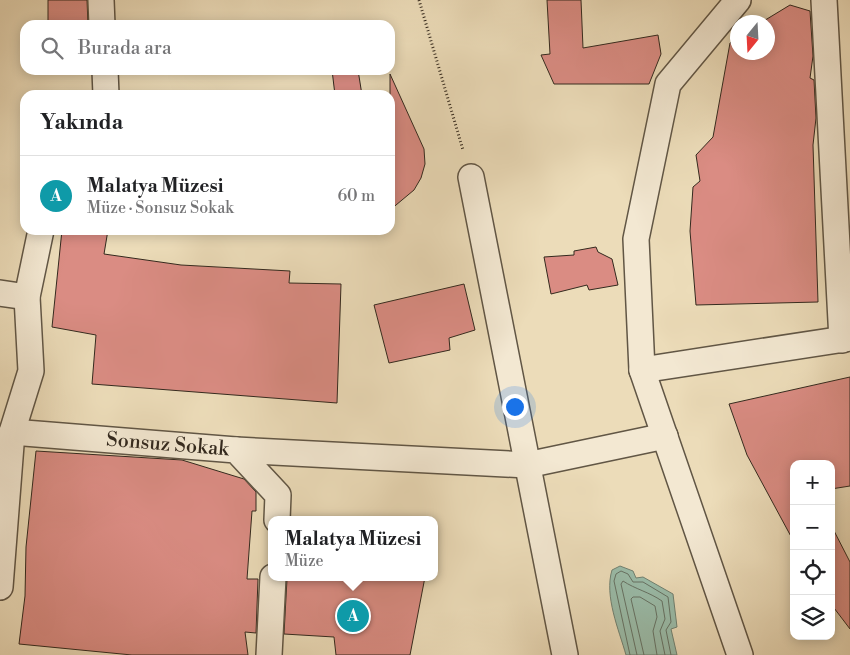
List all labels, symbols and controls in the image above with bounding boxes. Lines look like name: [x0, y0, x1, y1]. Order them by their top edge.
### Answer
north arrow: [730, 15, 775, 60]
search box: [20, 20, 395, 75]
icon: search: [38, 34, 66, 62]
text: Burada ara: [78, 36, 172, 60]
text: Yakında: [40, 110, 123, 136]
text: Malatya Müzesi: [87, 174, 224, 198]
text: A: [50, 186, 62, 206]
text: 60 m: [337, 186, 375, 206]
text: Müze · Sonsuz Sokak: [87, 198, 234, 218]
your location: [502, 394, 528, 420]
street label: Sonsuz Sokak: [105, 427, 231, 462]
map controls: [790, 460, 835, 640]
button: +: [790, 460, 835, 505]
button: −: [790, 505, 835, 550]
popup: [268, 516, 438, 581]
text: Malatya Müzesi: [285, 527, 421, 551]
button: locate: [790, 550, 835, 595]
text: Müze: [285, 551, 324, 571]
button: layers: [790, 595, 835, 640]
pin: A: [337, 597, 369, 635]

